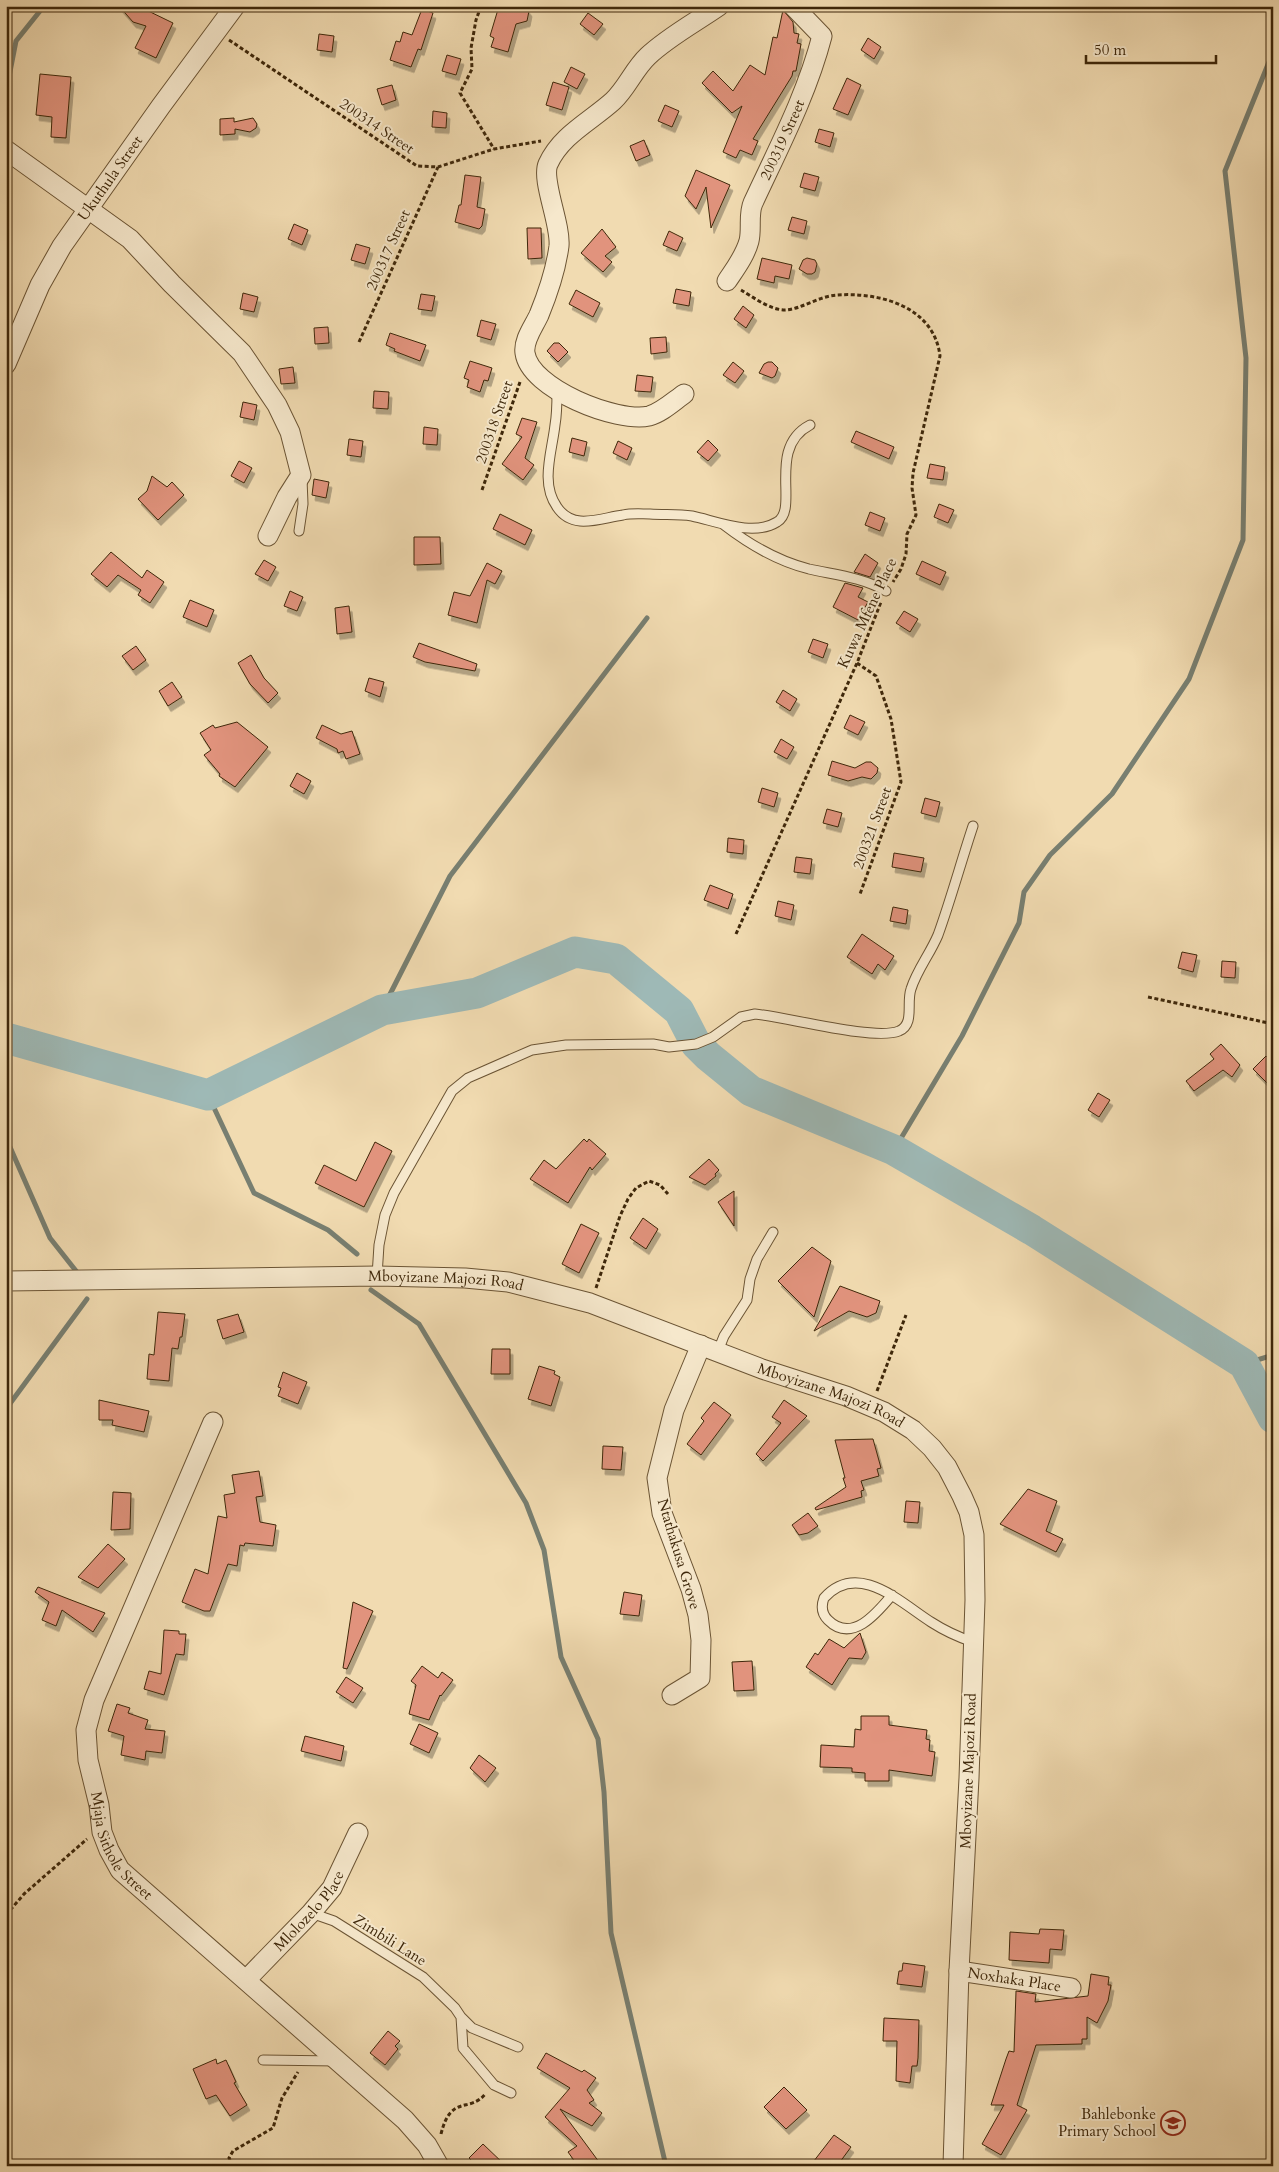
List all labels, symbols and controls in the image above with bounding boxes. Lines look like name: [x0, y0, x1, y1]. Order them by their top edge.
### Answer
scale bar: [1086, 32, 1216, 64]
text: 50 m: [1094, 40, 1126, 60]
street label: 200314 Street: [336, 94, 419, 159]
street label: 200319 Street: [755, 96, 809, 183]
street label: Ukuthula Street: [73, 131, 147, 225]
street label: 200317 Street: [361, 206, 415, 293]
street label: 200318 Street: [471, 378, 518, 466]
street label: Kuwa Mfene Place: [833, 554, 901, 671]
street label: 200321 Street: [848, 784, 896, 872]
street label: Mboyizane Majozi Road: [368, 1266, 526, 1296]
street label: Mboyizane Majozi Road: [755, 1358, 908, 1432]
street label: Ntathakusa Grove: [653, 1496, 705, 1612]
street label: Mboyizane Majozi Road: [955, 1693, 981, 1849]
street label: Mjaja Sithole Street: [86, 1790, 157, 1904]
street label: Mlolozelo Place: [269, 1867, 349, 1956]
street label: Zimbili Lane: [350, 1910, 431, 1971]
street label: Noxhaka Place: [966, 1962, 1063, 1996]
place label: Bahlebonke Primary School: [1058, 2104, 1156, 2141]
school or university icon: Bahlebonke Primary School: [1160, 2110, 1186, 2136]

